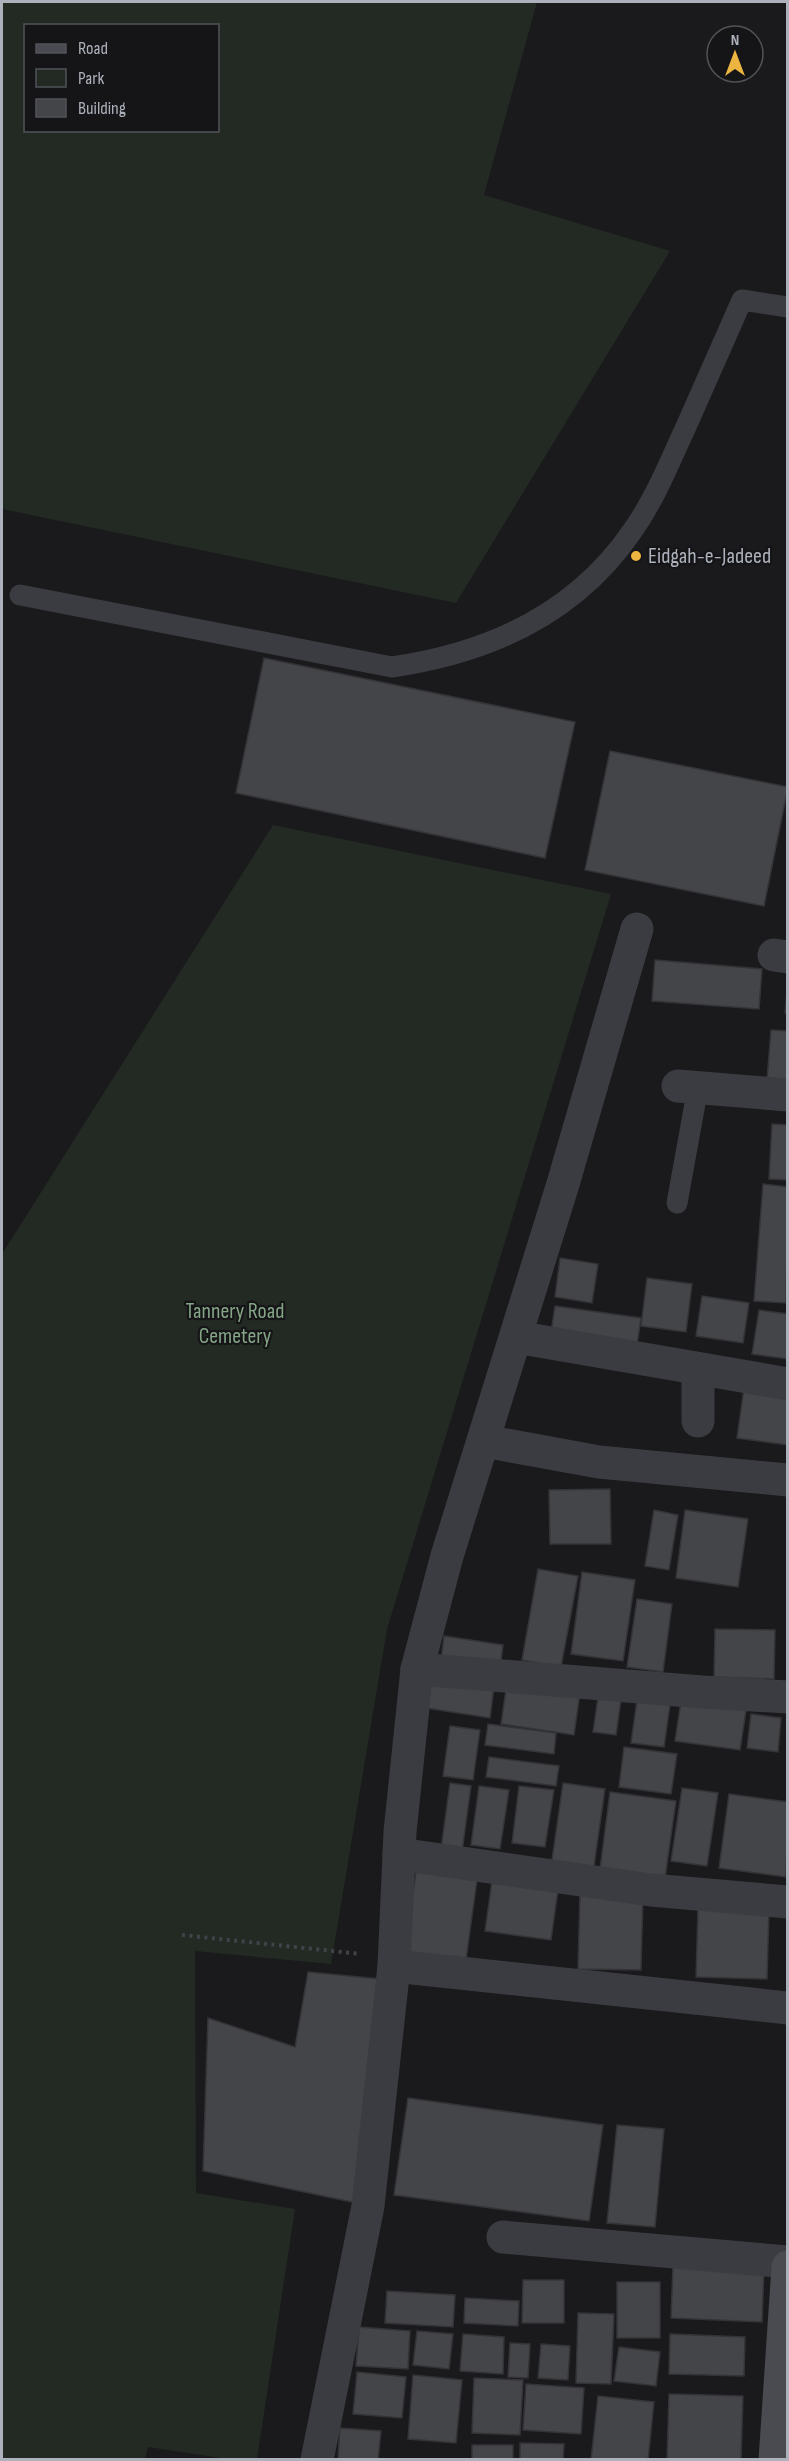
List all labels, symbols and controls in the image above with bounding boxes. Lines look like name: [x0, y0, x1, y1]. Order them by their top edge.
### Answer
legend: [24, 24, 219, 132]
north arrow: [705, 24, 765, 84]
text: N: [731, 31, 739, 50]
text: Road: [78, 38, 108, 59]
text: Park: [78, 68, 104, 89]
text: Building: [78, 98, 126, 119]
place label: Eidgah-e-Jadeed: [648, 543, 771, 570]
marker: Eidgah-e-Jadeed: [629, 549, 643, 563]
park label: Tannery Road Cemetery: [186, 1298, 284, 1350]

